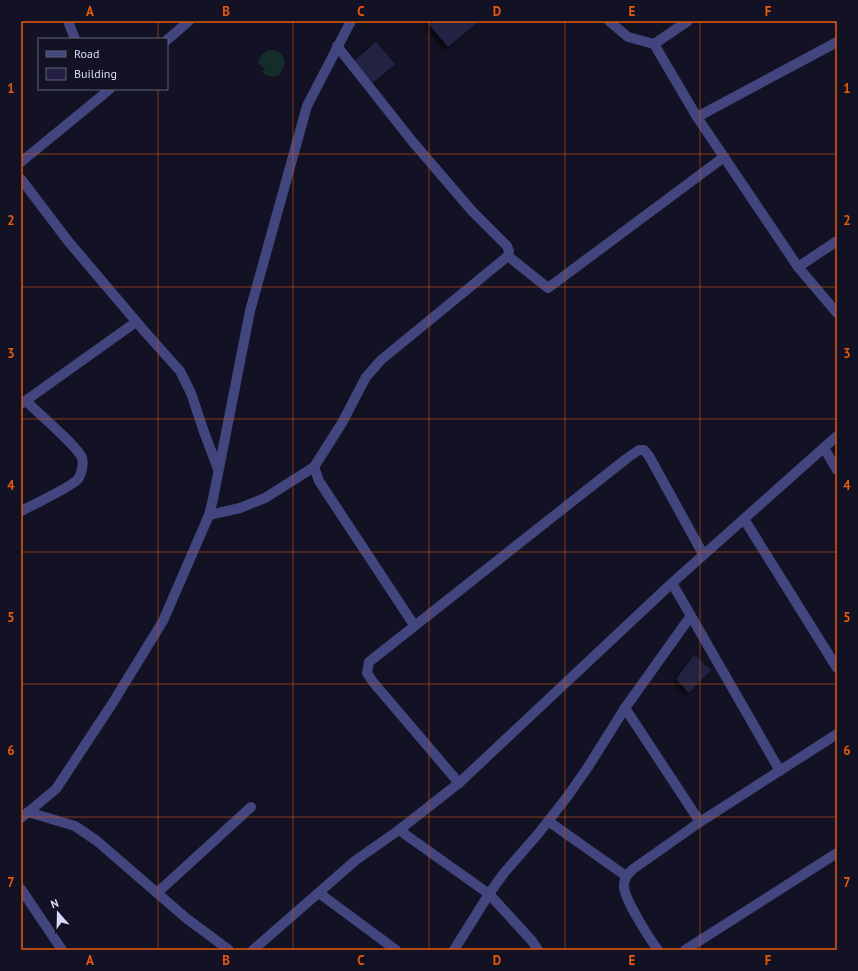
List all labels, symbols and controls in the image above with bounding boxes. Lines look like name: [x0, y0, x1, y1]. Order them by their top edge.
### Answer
text: A: [86, 3, 94, 20]
text: B: [222, 3, 230, 20]
text: C: [357, 3, 365, 20]
text: D: [493, 3, 501, 20]
text: E: [629, 3, 636, 20]
text: F: [765, 3, 772, 20]
legend: [38, 38, 168, 90]
text: Road: [74, 46, 99, 61]
text: Building: [74, 66, 117, 81]
text: 1: [7, 80, 15, 97]
text: 1: [843, 80, 851, 97]
text: 2: [7, 212, 15, 229]
text: 2: [843, 212, 851, 229]
text: 3: [7, 345, 15, 362]
text: 3: [843, 345, 851, 362]
text: 4: [7, 477, 15, 494]
text: 4: [843, 477, 851, 494]
text: 5: [7, 609, 15, 626]
text: 5: [843, 609, 851, 626]
text: 6: [7, 742, 15, 759]
text: 6: [843, 742, 851, 759]
text: 7: [7, 874, 15, 891]
text: 7: [843, 874, 851, 891]
north arrow: [38, 893, 78, 933]
text: N: [49, 896, 60, 911]
text: A: [86, 952, 94, 969]
text: B: [222, 952, 230, 969]
text: C: [357, 952, 365, 969]
text: D: [493, 952, 501, 969]
text: E: [629, 952, 636, 969]
text: F: [765, 952, 772, 969]

